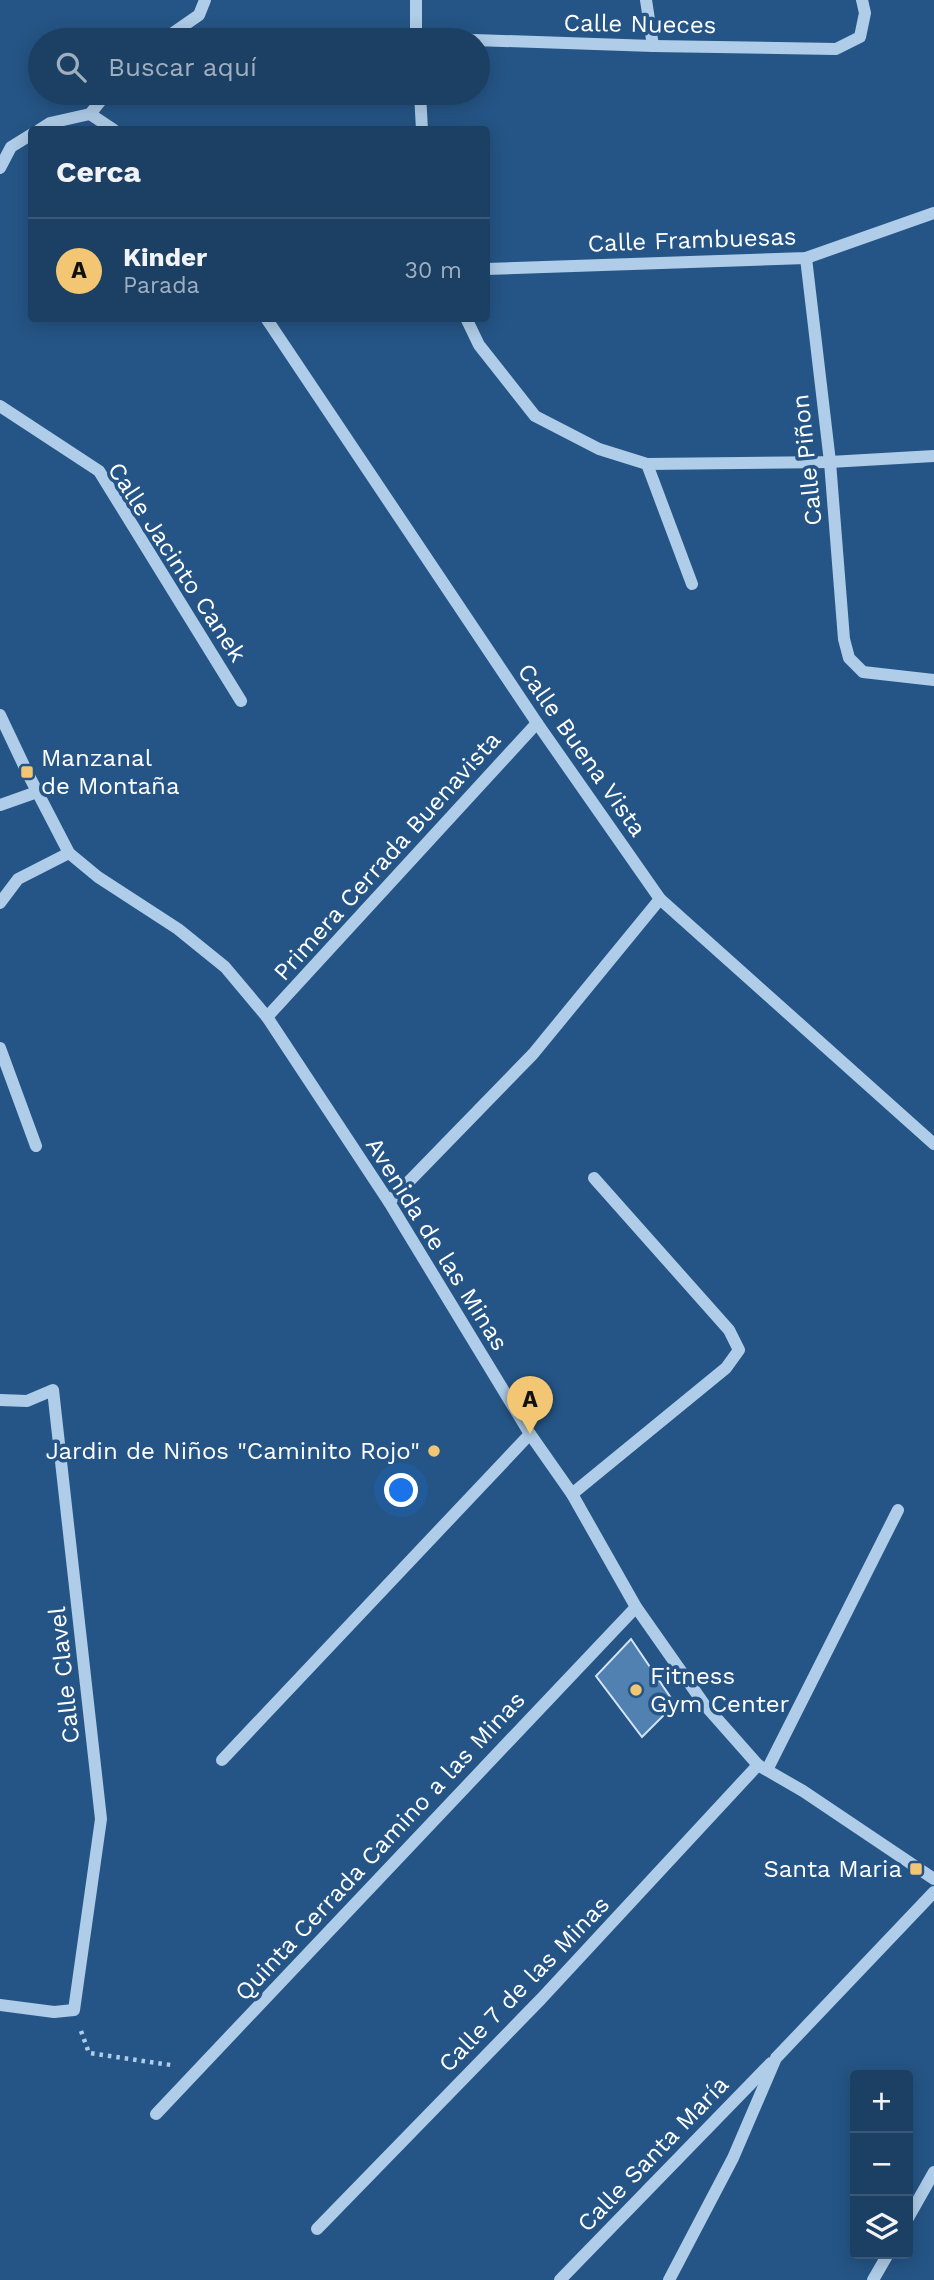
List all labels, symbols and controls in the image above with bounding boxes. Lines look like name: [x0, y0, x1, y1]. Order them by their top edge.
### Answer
street label: Calle Nueces: [563, 9, 717, 39]
search box: [28, 28, 490, 105]
icon: search: [52, 48, 90, 86]
text: Buscar aquí: [108, 52, 257, 82]
text: Cerca: [56, 154, 141, 189]
street label: Calle Frambuesas: [587, 222, 797, 258]
text: Kinder: [123, 242, 207, 272]
text: A: [71, 257, 87, 284]
text: 30 m: [405, 257, 462, 284]
text: Parada: [123, 272, 200, 299]
street label: Calle Piñon: [786, 393, 828, 527]
street label: Calle Jacinto Canek: [102, 457, 252, 667]
street label: Calle Buena Vista: [512, 658, 652, 842]
street label: Primera Cerrada Buenavista: [268, 726, 506, 986]
place label: Manzanal de Montaña: [41, 744, 180, 800]
marker: Manzanal de Montaña: [19, 764, 35, 780]
street label: Avenida de las Minas: [360, 1132, 514, 1356]
pin: A: [507, 1376, 553, 1434]
place label: Jardin de Niños "Caminito Rojo": [45, 1437, 420, 1465]
marker: Jardin de Niños "Caminito Rojo": [426, 1443, 442, 1459]
your location: [384, 1473, 418, 1507]
street label: Calle Clavel: [43, 1605, 85, 1745]
place label: Fitness Gym Center: [650, 1662, 790, 1718]
marker: Fitness Gym Center: [628, 1682, 644, 1698]
street label: Quinta Cerrada Camino a las Minas: [229, 1686, 531, 2006]
place label: Santa Maria: [764, 1855, 902, 1883]
marker: Santa Maria: [908, 1861, 924, 1877]
street label: Calle 7 de las Minas: [433, 1890, 615, 2078]
street label: Calle Santa María: [572, 2070, 734, 2238]
map controls: [850, 2070, 913, 2259]
button: +: [850, 2070, 913, 2133]
button: −: [850, 2133, 913, 2196]
button: layers: [850, 2196, 913, 2259]

